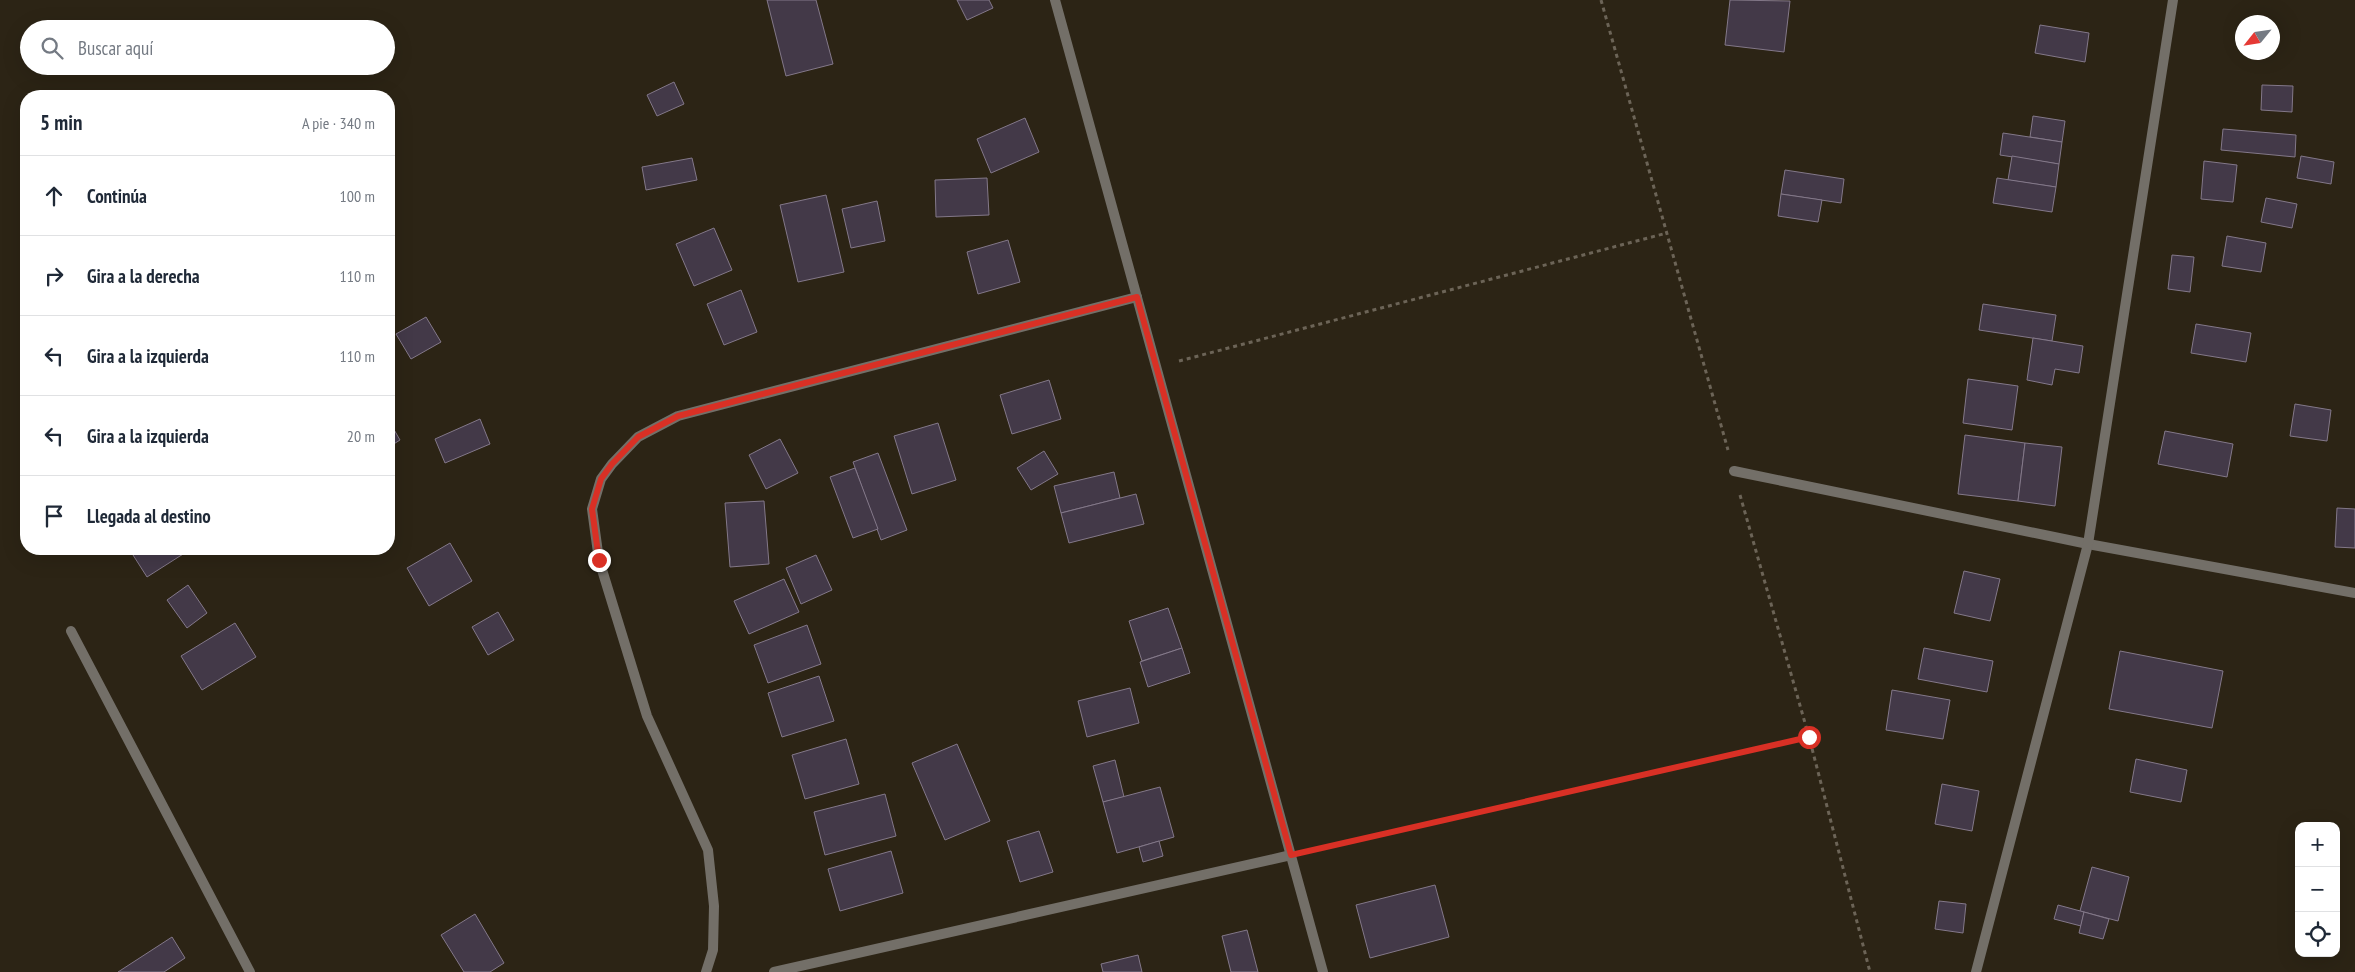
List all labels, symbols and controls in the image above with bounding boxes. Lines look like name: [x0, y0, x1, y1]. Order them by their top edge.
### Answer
north arrow: [2235, 15, 2280, 60]
search box: [20, 20, 395, 75]
icon: search: [38, 34, 66, 62]
text: Buscar aquí: [78, 36, 153, 60]
text: 5 min: [40, 109, 82, 136]
text: A pie · 340 m: [302, 113, 375, 133]
icon: ahead: [40, 182, 68, 210]
text: Continúa: [87, 184, 147, 208]
text: 100 m: [340, 186, 375, 206]
icon: right: [40, 262, 68, 290]
text: Gira a la derecha: [87, 264, 200, 288]
text: 110 m: [340, 266, 375, 286]
icon: left: [40, 342, 68, 370]
text: Gira a la izquierda: [87, 344, 209, 368]
text: 110 m: [340, 346, 375, 366]
icon: left: [40, 422, 68, 450]
text: Gira a la izquierda: [87, 424, 209, 448]
text: 20 m: [347, 426, 375, 446]
icon: arrive: [40, 502, 68, 530]
text: Llegada al destino: [87, 504, 211, 528]
route end: [588, 549, 611, 572]
route start: [1798, 726, 1821, 749]
map controls: [2295, 822, 2340, 957]
button: +: [2295, 822, 2340, 867]
button: −: [2295, 867, 2340, 912]
button: locate: [2295, 912, 2340, 957]

